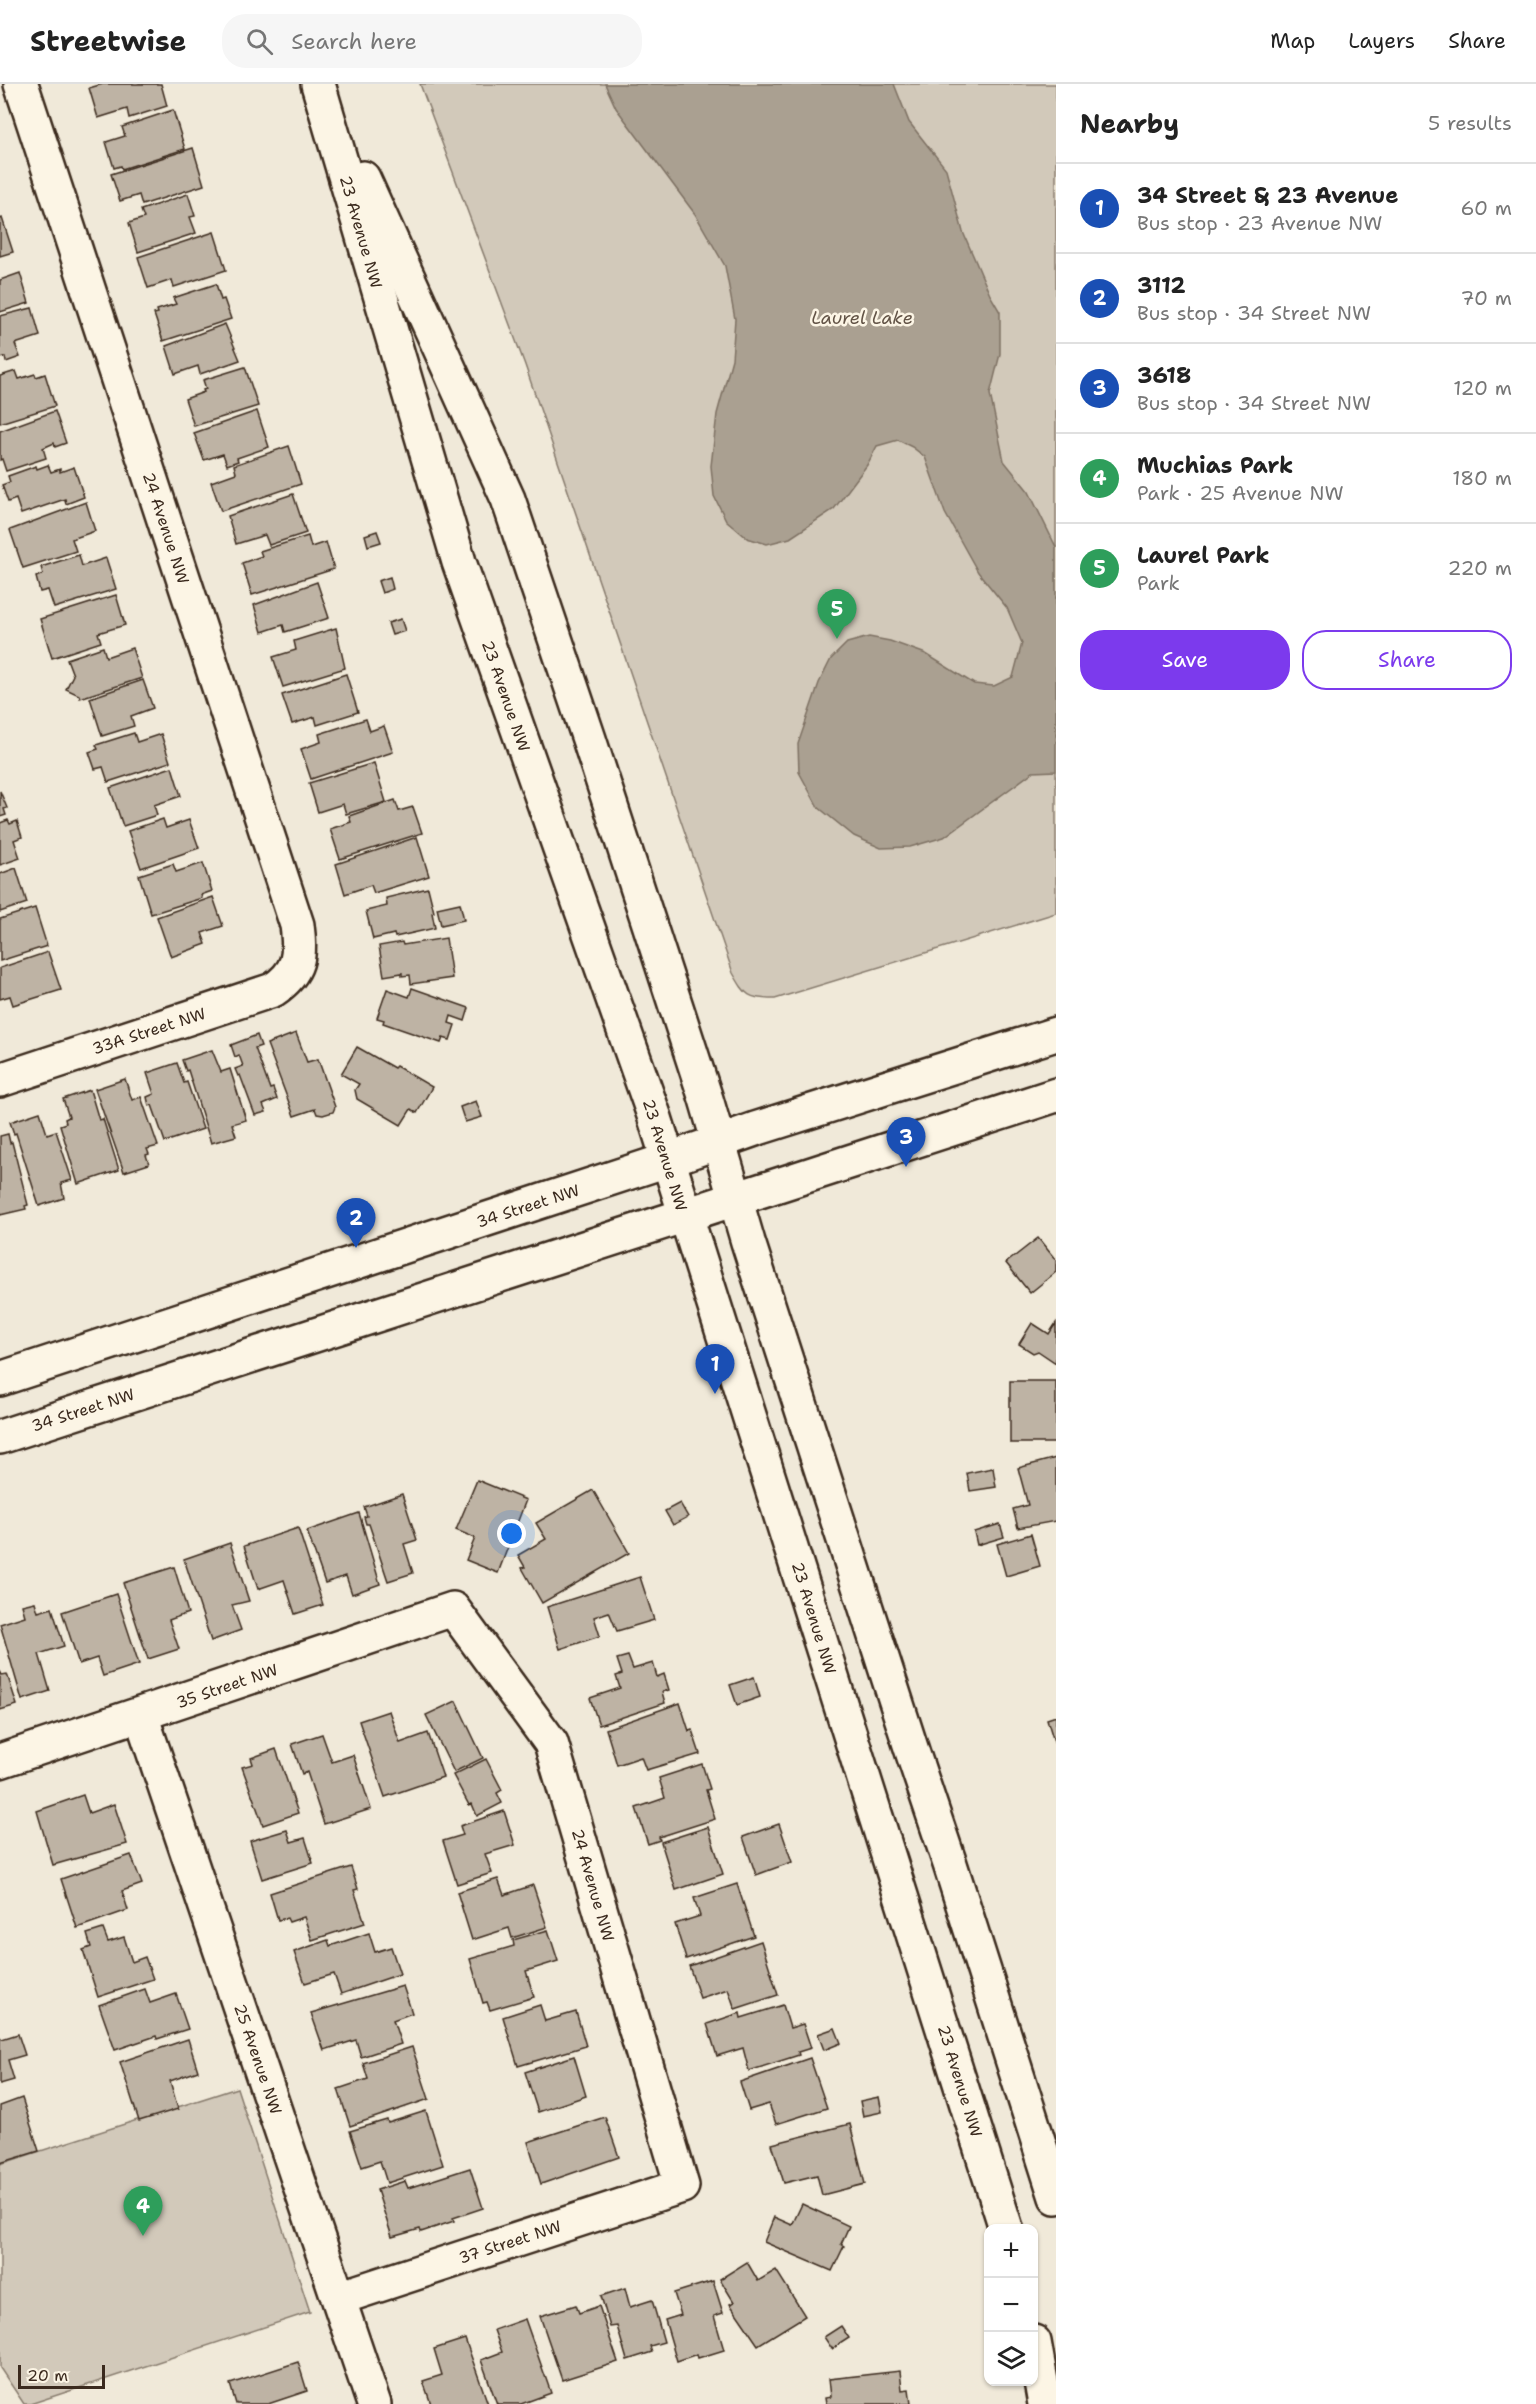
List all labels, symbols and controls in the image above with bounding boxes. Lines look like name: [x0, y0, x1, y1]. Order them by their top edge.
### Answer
search box: [222, 14, 642, 68]
text: Streetwise: [30, 22, 186, 60]
icon: search: [243, 25, 276, 58]
text: Search here: [291, 27, 417, 56]
text: Map: [1270, 27, 1315, 55]
text: Layers: [1348, 27, 1415, 55]
text: Share: [1448, 27, 1506, 55]
text: Nearby: [1080, 106, 1179, 141]
text: 5 results: [1428, 110, 1512, 136]
street label: 23 Avenue NW: [335, 173, 387, 291]
text: 34 Street & 23 Avenue: [1137, 181, 1398, 210]
text: 1: [1095, 195, 1104, 221]
text: 60 m: [1460, 195, 1512, 221]
text: Bus stop · 23 Avenue NW: [1137, 210, 1383, 236]
text: 3112: [1137, 271, 1186, 300]
text: 2: [1093, 285, 1107, 311]
text: 70 m: [1460, 285, 1512, 311]
text: Bus stop · 34 Street NW: [1137, 300, 1371, 326]
water label: Laurel Lake: [811, 306, 913, 330]
text: 3618: [1137, 361, 1191, 390]
text: 3: [1093, 375, 1107, 401]
text: 120 m: [1453, 375, 1512, 401]
text: Bus stop · 34 Street NW: [1137, 390, 1371, 416]
text: Muchias Park: [1137, 451, 1293, 480]
text: 4: [1093, 465, 1107, 491]
text: 180 m: [1452, 465, 1512, 491]
street label: 24 Avenue NW: [138, 469, 194, 587]
text: Park · 25 Avenue NW: [1137, 480, 1344, 506]
text: Laurel Park: [1137, 541, 1270, 570]
text: 5: [1093, 555, 1106, 581]
text: 220 m: [1448, 555, 1512, 581]
text: Park: [1137, 570, 1180, 596]
pin: 5: [818, 590, 856, 639]
button: Save: [1080, 630, 1290, 690]
button: Share: [1302, 630, 1512, 690]
street label: 23 Avenue NW: [477, 638, 535, 754]
street label: 33A Street NW: [90, 1003, 208, 1059]
street label: 23 Avenue NW: [638, 1096, 692, 1214]
pin: 3: [886, 1118, 926, 1167]
street label: 34 Street NW: [474, 1179, 582, 1233]
pin: 2: [336, 1198, 376, 1248]
pin: 1: [696, 1344, 734, 1394]
street label: 34 Street NW: [29, 1383, 137, 1437]
your location: [497, 1519, 526, 1548]
street label: 23 Avenue NW: [787, 1559, 841, 1677]
street label: 35 Street NW: [173, 1659, 281, 1713]
street label: 24 Avenue NW: [567, 1826, 619, 1944]
street label: 25 Avenue NW: [229, 2001, 287, 2117]
street label: 23 Avenue NW: [933, 2022, 987, 2140]
pin: 4: [124, 2186, 162, 2236]
street label: 37 Street NW: [456, 2216, 564, 2268]
map controls: [984, 2224, 1038, 2386]
button: +: [984, 2224, 1038, 2278]
button: −: [984, 2278, 1038, 2332]
button: layers: [984, 2332, 1038, 2386]
scale bar: [18, 2362, 105, 2390]
text: 20 m: [27, 2365, 68, 2386]

